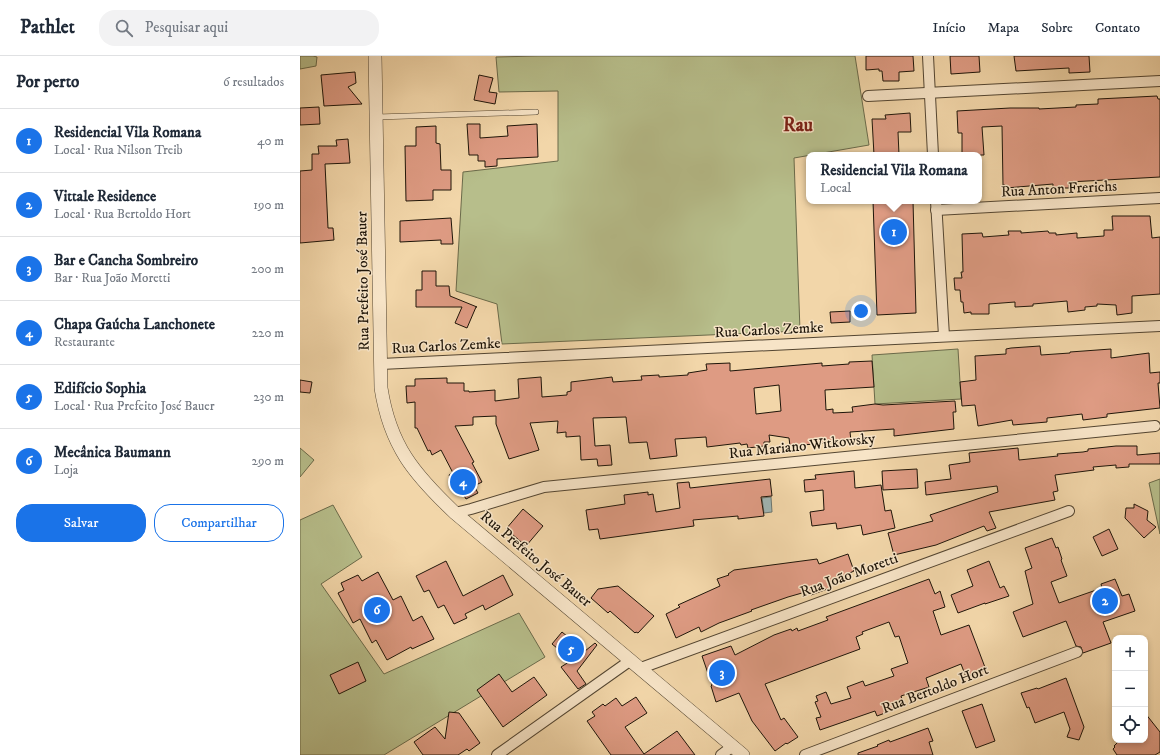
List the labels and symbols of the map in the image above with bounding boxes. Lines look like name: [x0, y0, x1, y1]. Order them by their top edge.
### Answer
district label: Rau: [783, 114, 813, 137]
street label: Rua Anton Frerichs: [1000, 176, 1118, 202]
street label: Rua Prefeito José Bauer: [352, 211, 374, 351]
pin: 1: [881, 217, 907, 247]
your location: [851, 301, 871, 321]
street label: Rua Carlos Zemke: [714, 318, 824, 342]
street label: Rua Carlos Zemke: [391, 334, 501, 358]
street label: Rua Mariano Witkowsky: [728, 429, 877, 463]
pin: 4: [450, 467, 476, 497]
street label: Rua Prefeito José Bauer: [476, 507, 596, 611]
street label: Rua João Moretti: [798, 548, 901, 601]
pin: 2: [1092, 586, 1118, 616]
pin: 6: [364, 595, 390, 625]
pin: 5: [558, 634, 584, 664]
pin: 3: [709, 658, 735, 688]
street label: Rua Bertoldo Hort: [879, 660, 991, 718]

